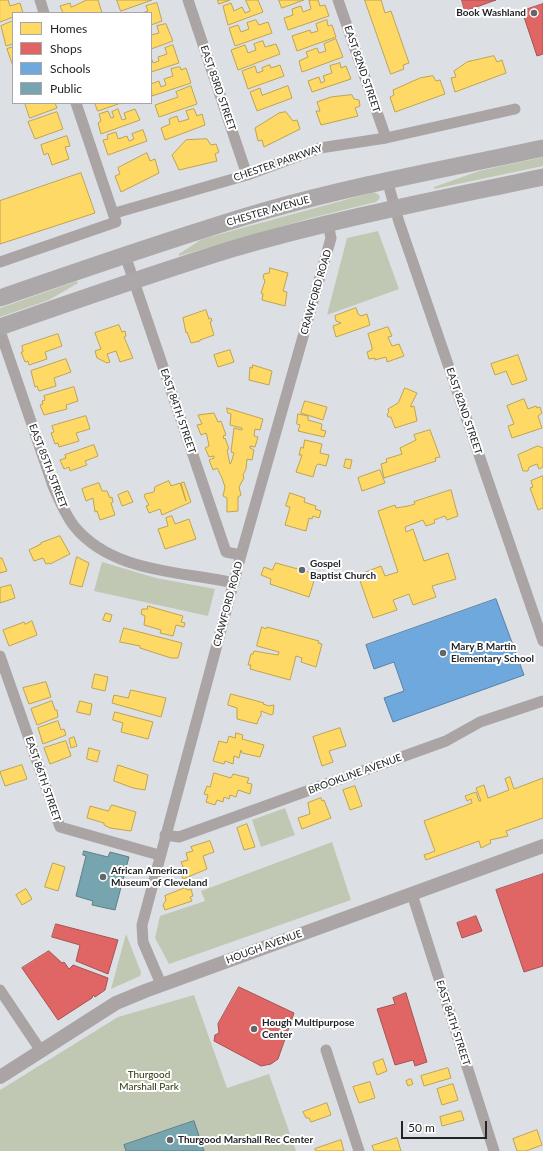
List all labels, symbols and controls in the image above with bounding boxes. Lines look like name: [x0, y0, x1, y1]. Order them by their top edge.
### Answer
place label: Book Washland: [456, 7, 526, 19]
marker: Book Washland: [529, 8, 539, 18]
legend: [12, 12, 152, 104]
text: Homes: [50, 21, 87, 36]
street label: EAST 82ND STREET: [342, 24, 382, 114]
text: Shops: [50, 41, 82, 56]
street label: EAST 83RD STREET: [198, 44, 238, 132]
text: Schools: [50, 61, 91, 76]
text: Public: [50, 81, 82, 96]
street label: CHESTER PARKWAY: [232, 142, 324, 184]
street label: CHESTER AVENUE: [225, 193, 311, 229]
street label: CRAWFORD ROAD: [298, 248, 334, 336]
street label: EAST 82ND STREET: [444, 366, 484, 456]
street label: EAST 84TH STREET: [158, 367, 198, 455]
street label: EAST 85TH STREET: [26, 422, 70, 510]
place label: Gospel Baptist Church: [310, 558, 376, 582]
street label: CRAWFORD ROAD: [211, 560, 245, 648]
marker: Gospel Baptist Church: [297, 565, 307, 575]
place label: Mary B Martin Elementary School: [451, 641, 534, 664]
marker: Mary B Martin Elementary School: [438, 648, 448, 658]
street label: EAST 86TH STREET: [23, 735, 63, 823]
street label: BROOKLINE AVENUE: [307, 751, 403, 797]
place label: African American Museum of Cleveland: [111, 865, 207, 888]
marker: African American Museum of Cleveland: [98, 872, 108, 882]
street label: HOUGH AVENUE: [224, 928, 304, 966]
street label: EAST 84TH STREET: [434, 979, 472, 1067]
place label: Hough Multipurpose Center: [262, 1017, 354, 1040]
marker: Hough Multipurpose Center: [249, 1024, 259, 1034]
park label: Thurgood Marshall Park: [119, 1069, 179, 1092]
scale bar: [403, 1113, 489, 1139]
text: 50 m: [408, 1120, 435, 1135]
place label: Thurgood Marshall Rec Center: [178, 1134, 313, 1146]
marker: Thurgood Marshall Rec Center: [165, 1135, 175, 1145]

